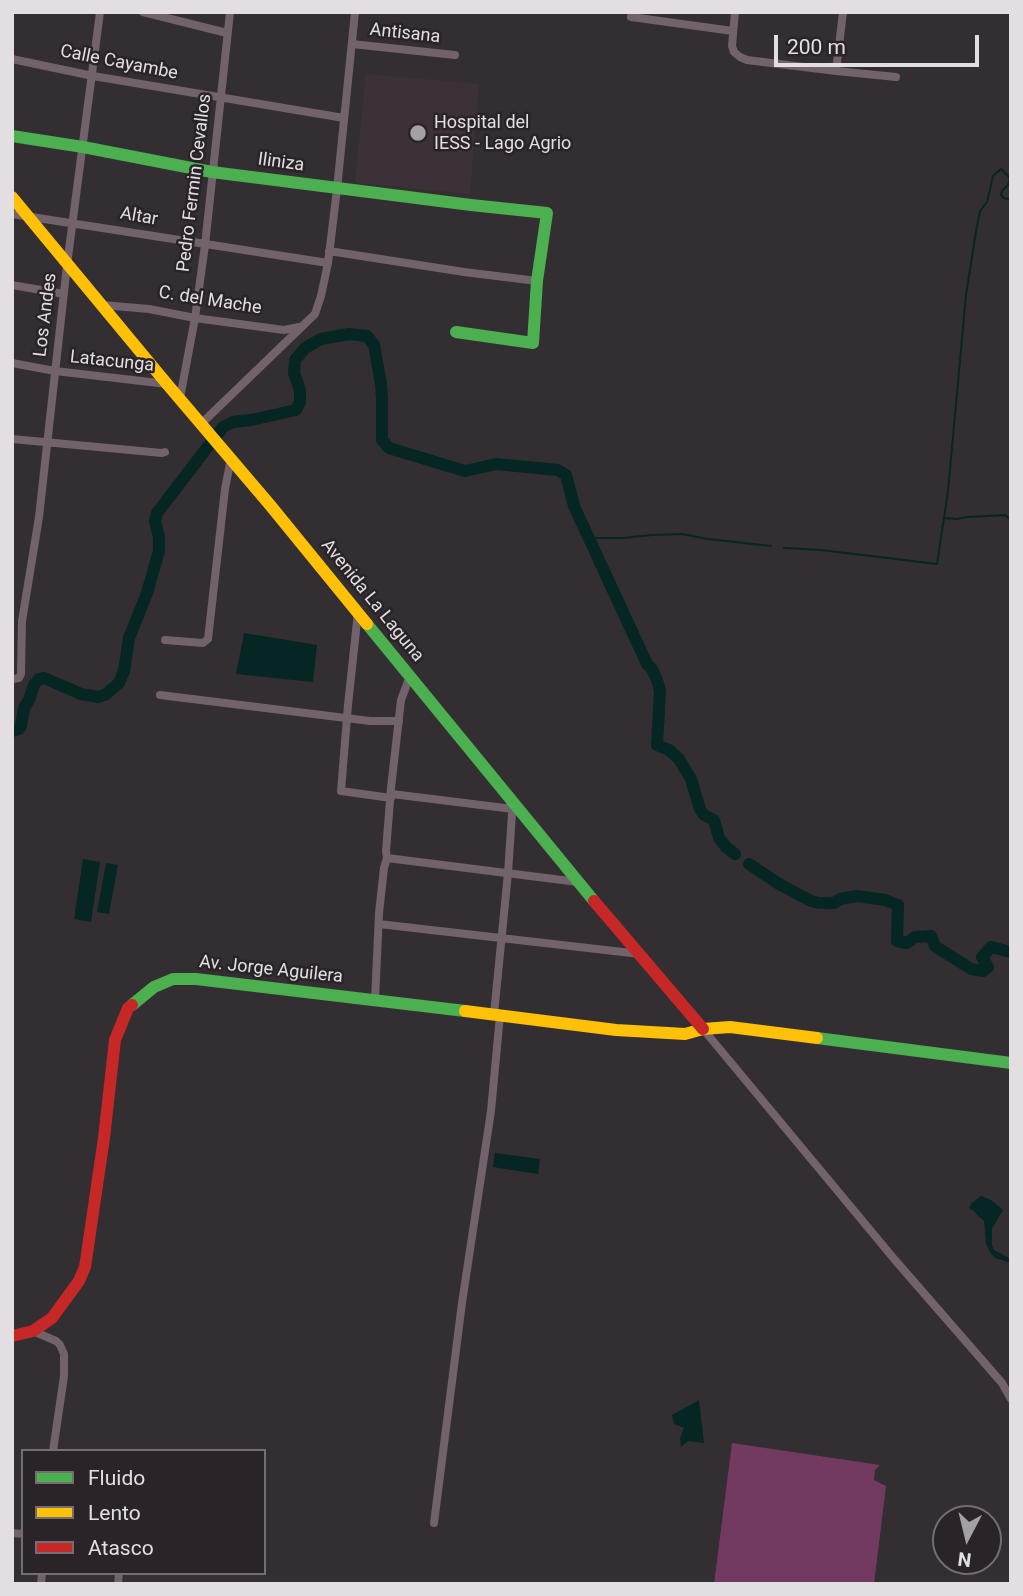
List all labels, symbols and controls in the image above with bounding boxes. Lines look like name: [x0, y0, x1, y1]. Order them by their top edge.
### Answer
street label: Antisana: [369, 20, 441, 48]
scale bar: [778, 21, 983, 65]
text: 200 m: [787, 35, 846, 59]
street label: Calle Cayambe: [58, 41, 180, 85]
street label: Pedro Fermin Cevallos: [173, 93, 217, 273]
place label: Hospital del IESS - Lago Agrio: [434, 112, 571, 154]
marker: Hospital del IESS - Lago Agrio: [408, 123, 428, 143]
street label: Iliniza: [256, 149, 306, 177]
street label: Altar: [118, 203, 160, 231]
street label: Los Andes: [30, 272, 62, 358]
street label: C. del Mache: [157, 282, 263, 320]
street label: Latacunga: [69, 347, 155, 377]
street label: Avenida La Laguna: [316, 535, 428, 667]
street label: Av. Jorge Aguilera: [198, 952, 344, 988]
legend: [21, 1449, 266, 1575]
text: Fluido: [88, 1466, 145, 1490]
text: Lento: [88, 1501, 141, 1525]
north arrow: [932, 1505, 1002, 1575]
text: Atasco: [88, 1536, 154, 1560]
text: N: [957, 1547, 973, 1572]

